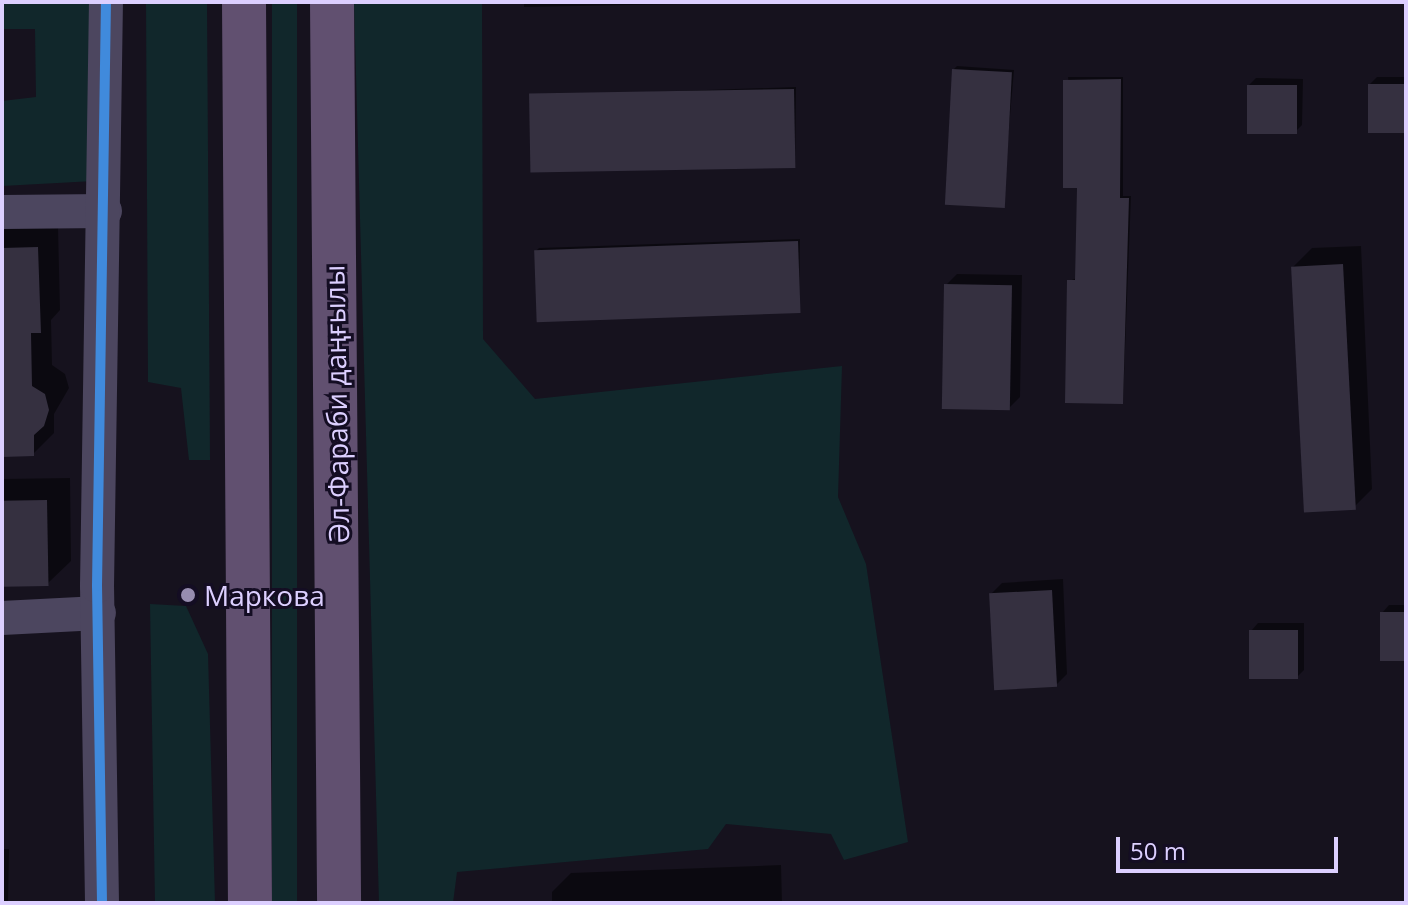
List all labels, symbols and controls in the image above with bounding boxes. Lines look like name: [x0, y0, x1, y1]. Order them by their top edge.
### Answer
street label: Әл-Фараби даңғылы: [317, 264, 355, 544]
place label: Маркова: [204, 578, 325, 612]
marker: Маркова: [179, 586, 197, 604]
scale bar: [1120, 821, 1342, 871]
text: 50 m: [1130, 834, 1186, 867]

